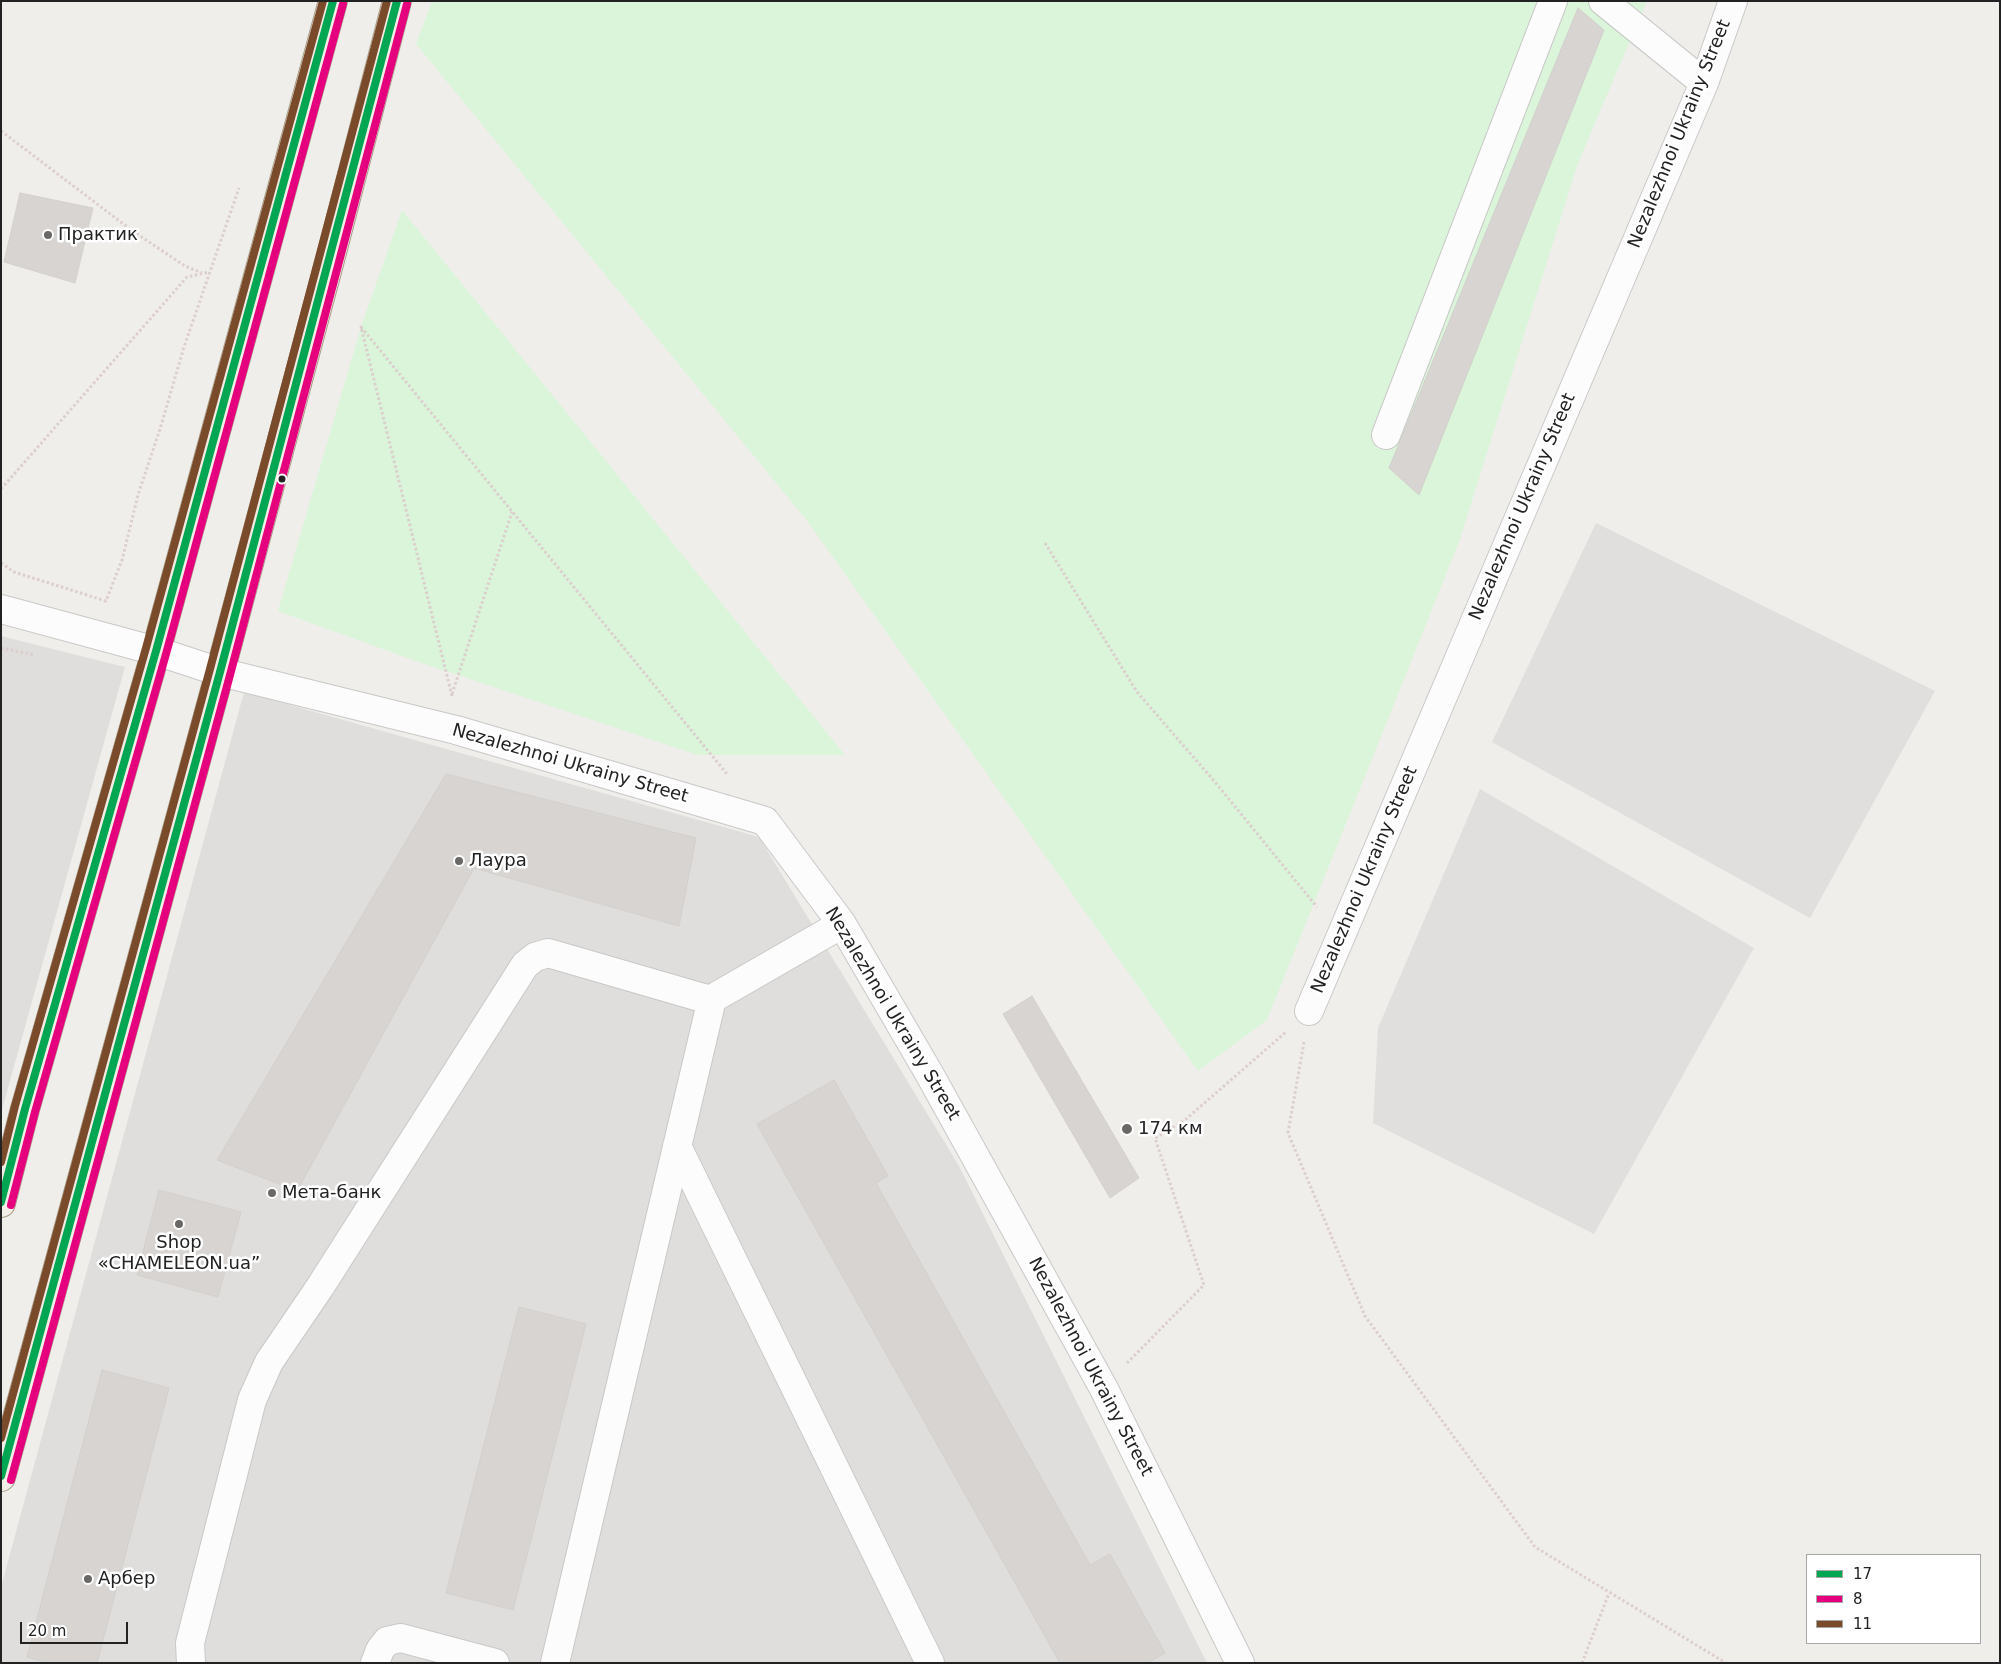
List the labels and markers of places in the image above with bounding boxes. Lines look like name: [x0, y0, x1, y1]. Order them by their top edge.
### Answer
place label: Практик: [58, 224, 138, 246]
marker: Практик: [42, 229, 54, 241]
unlabelled marker: [277, 474, 287, 484]
place label: Лаура: [469, 850, 527, 872]
marker: Лаура: [453, 855, 465, 867]
place label: 174 км: [1138, 1118, 1203, 1140]
marker: 174 км: [1120, 1122, 1134, 1136]
place label: Мета-банк: [282, 1182, 381, 1204]
marker: Мета-банк: [266, 1187, 278, 1199]
marker: Shop «CHAMELEON.ua”: [173, 1218, 185, 1230]
place label: Shop «CHAMELEON.ua”: [98, 1232, 260, 1274]
place label: Арбер: [98, 1568, 155, 1590]
marker: Арбер: [82, 1573, 94, 1585]

